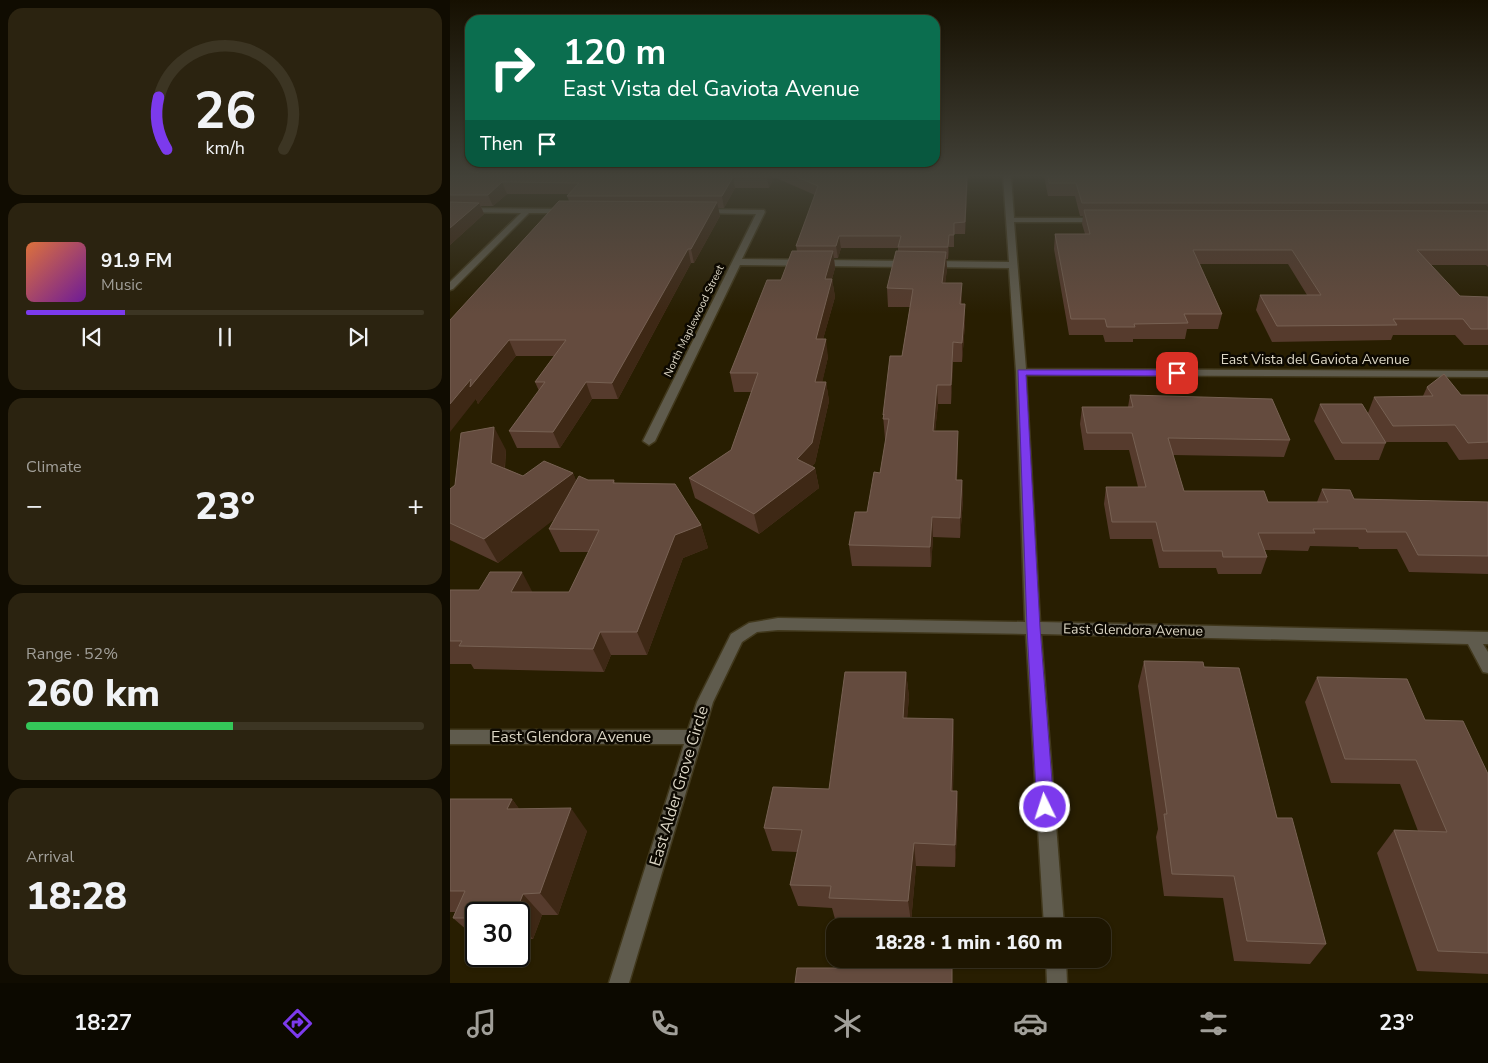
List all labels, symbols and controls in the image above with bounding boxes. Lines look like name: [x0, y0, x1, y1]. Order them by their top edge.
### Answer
text: 120 m: [563, 29, 666, 76]
icon: right: [480, 35, 545, 100]
text: East Vista del Gaviota Avenue: [563, 74, 860, 104]
text: 26: [194, 75, 256, 146]
icon: arrive: [533, 130, 561, 158]
text: Then: [480, 131, 523, 157]
text: km/h: [205, 136, 245, 160]
text: 91.9 FM: [101, 248, 172, 274]
street label: North Maplewood Street: [660, 262, 728, 379]
text: Music: [101, 274, 142, 296]
icon: previous: [78, 323, 106, 351]
icon: pause: [211, 323, 239, 351]
icon: next: [344, 323, 372, 351]
street label: East Vista del Gaviota Avenue: [1221, 350, 1409, 369]
pin: [1156, 352, 1198, 394]
icon: arrive: [1163, 359, 1191, 387]
text: Climate: [26, 456, 81, 478]
text: 23°: [195, 481, 255, 532]
text: −: [26, 487, 43, 525]
text: +: [407, 487, 424, 525]
street label: East Glendora Avenue: [1063, 619, 1203, 641]
text: Range · 52%: [26, 643, 118, 665]
text: 260 km: [26, 668, 160, 719]
street label: East Alder Grove Circle: [644, 703, 714, 869]
street label: East Glendora Avenue: [491, 726, 651, 748]
position arrow: [1018, 780, 1070, 832]
text: Arrival: [26, 846, 74, 868]
text: 18:28: [26, 871, 127, 922]
speed limit sign: 30: [465, 902, 530, 967]
text: 18:28 · 1 min · 160 m: [875, 930, 1062, 956]
icon: directions: [280, 1006, 315, 1041]
icon: music: [464, 1006, 499, 1041]
icon: phone: [647, 1006, 682, 1041]
icon: climate: [830, 1006, 865, 1041]
icon: car: [1013, 1006, 1048, 1041]
icon: filters: [1196, 1006, 1231, 1041]
text: 18:27: [74, 1008, 132, 1038]
text: 23°: [1379, 1008, 1414, 1038]

